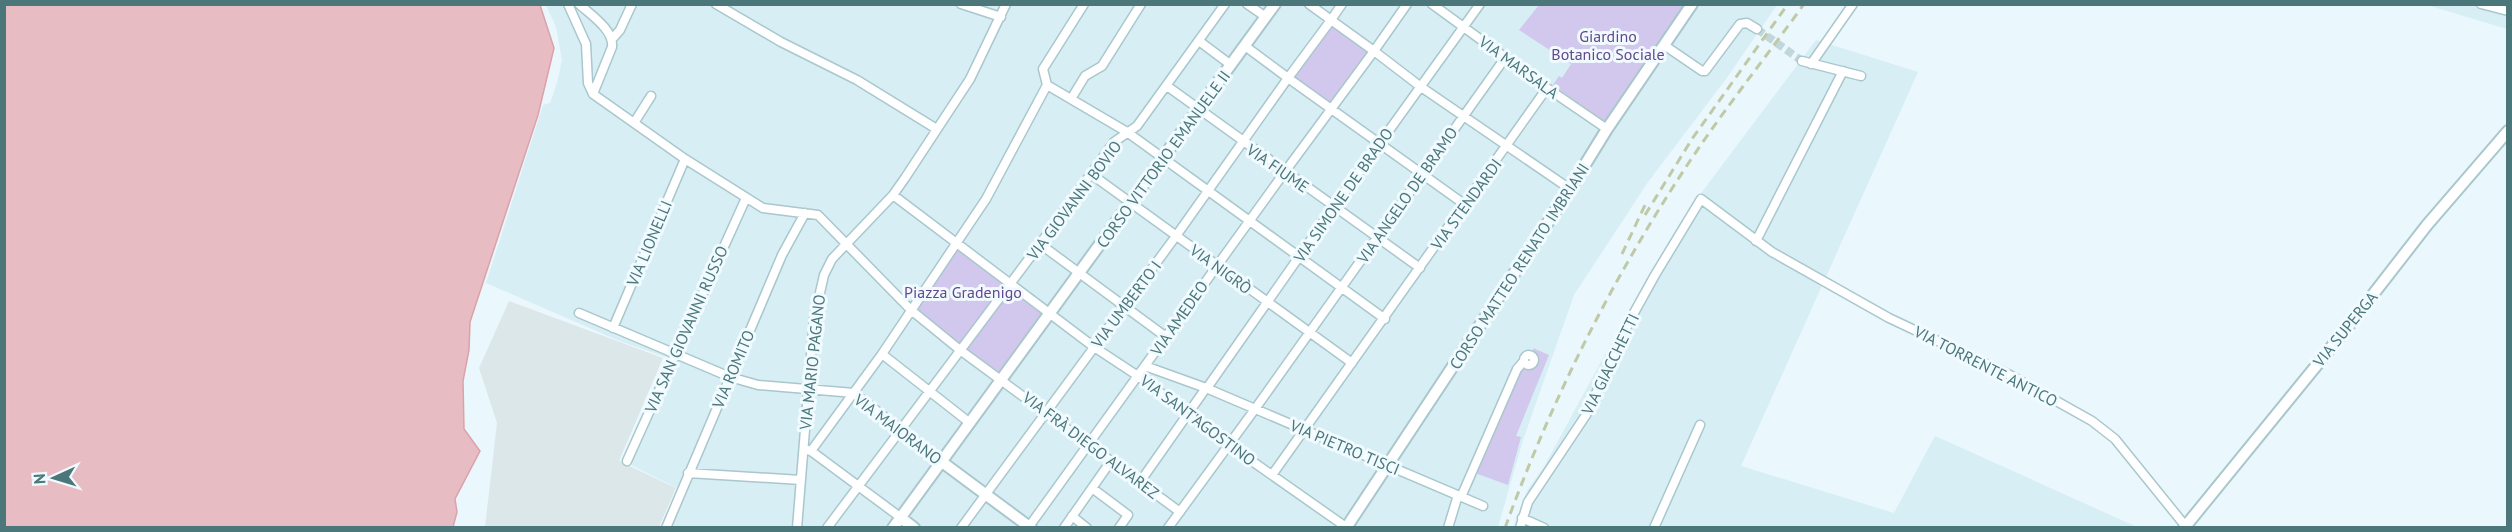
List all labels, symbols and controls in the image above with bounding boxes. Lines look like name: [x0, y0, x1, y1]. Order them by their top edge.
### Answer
park label: Giardino Botanico Sociale: [1551, 26, 1665, 64]
street label: VIA MARSALA: [1474, 31, 1563, 103]
street label: CORSO VITTORIO EMANUELE II: [1092, 66, 1234, 252]
street label: VIA ANGELO DE BRAMO: [1352, 123, 1462, 268]
street label: VIA SIMONE DE BRADO: [1288, 124, 1397, 267]
street label: VIA GIOVANNI BOVIO: [1022, 136, 1125, 264]
street label: VIA FIUME: [1242, 139, 1313, 197]
street label: VIA STENDARDI: [1426, 155, 1506, 254]
street label: CORSO MATTEO RENATO IMBRIANI: [1445, 159, 1593, 373]
street label: VIA LIONELLI: [622, 197, 676, 290]
street label: VIA NIGRÒ: [1185, 239, 1256, 298]
street label: VIA SAN GIOVANNI RUSSO: [640, 242, 732, 417]
street label: VIA UMBERTO I: [1086, 256, 1165, 352]
street label: VIA AMEDEO: [1145, 277, 1212, 360]
park label: Piazza Gradenigo: [904, 282, 1022, 302]
street label: VIA SUPERGA: [2308, 287, 2382, 371]
street label: VIA MARIO PAGANO: [795, 293, 829, 432]
street label: VIA GIACCHETTI: [1576, 310, 1643, 419]
street label: VIA TORRENTE ANTICO: [1910, 321, 2061, 411]
street label: VIA ROMITO: [707, 327, 758, 412]
street label: VIA SANT'AGOSTINO: [1136, 370, 1260, 470]
street label: VIA FRÀ DIEGO ALVAREZ: [1018, 387, 1163, 503]
street label: VIA MAIORANO: [849, 389, 946, 468]
street label: VIA PIETRO TISCI: [1286, 415, 1403, 479]
north arrow: [24, 448, 84, 508]
text: N: [29, 473, 49, 485]

